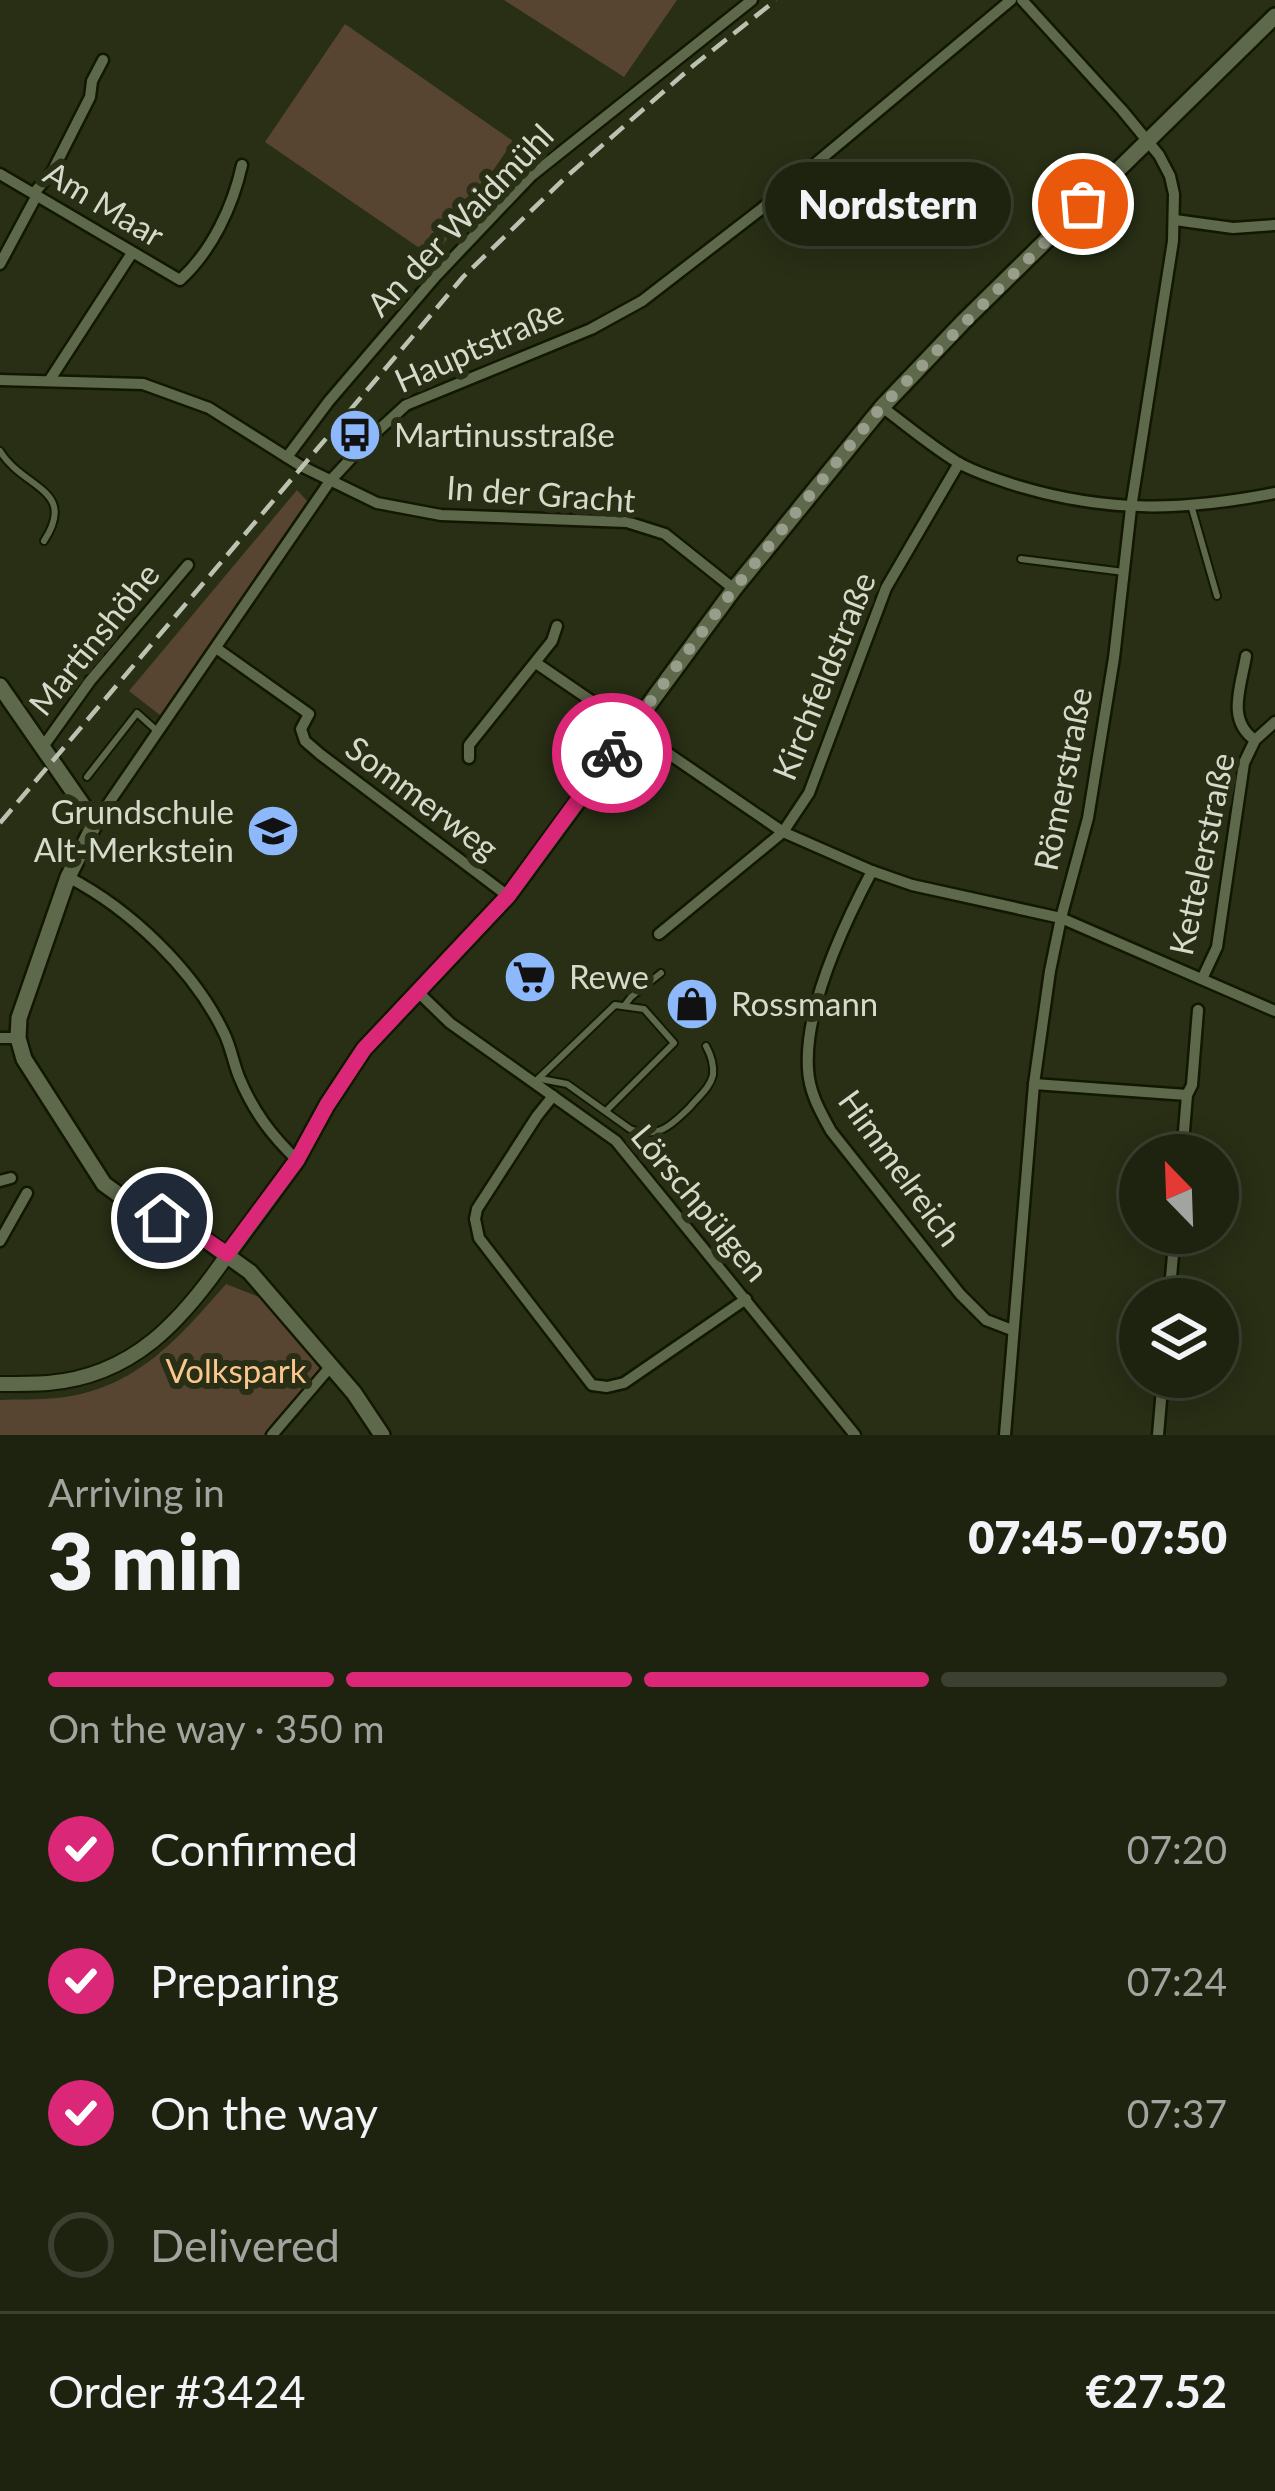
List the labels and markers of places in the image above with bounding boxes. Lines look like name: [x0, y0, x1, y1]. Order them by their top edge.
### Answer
pin: [1032, 153, 1134, 255]
callout: Nordstern: [765, 162, 1011, 246]
bus stop icon: Martinusstraße: [327, 407, 383, 463]
place label: Martinusstraße: [394, 414, 615, 454]
place label: Grundschule Alt-Merkstein: [34, 791, 234, 869]
school or university icon: Grundschule Alt-Merkstein: [245, 803, 301, 859]
supermarket icon: Rewe: [502, 949, 558, 1005]
place label: Rewe: [569, 956, 649, 996]
shop icon: Rossmann: [664, 976, 720, 1032]
place label: Rossmann: [731, 983, 878, 1023]
pin: [111, 1167, 213, 1269]

